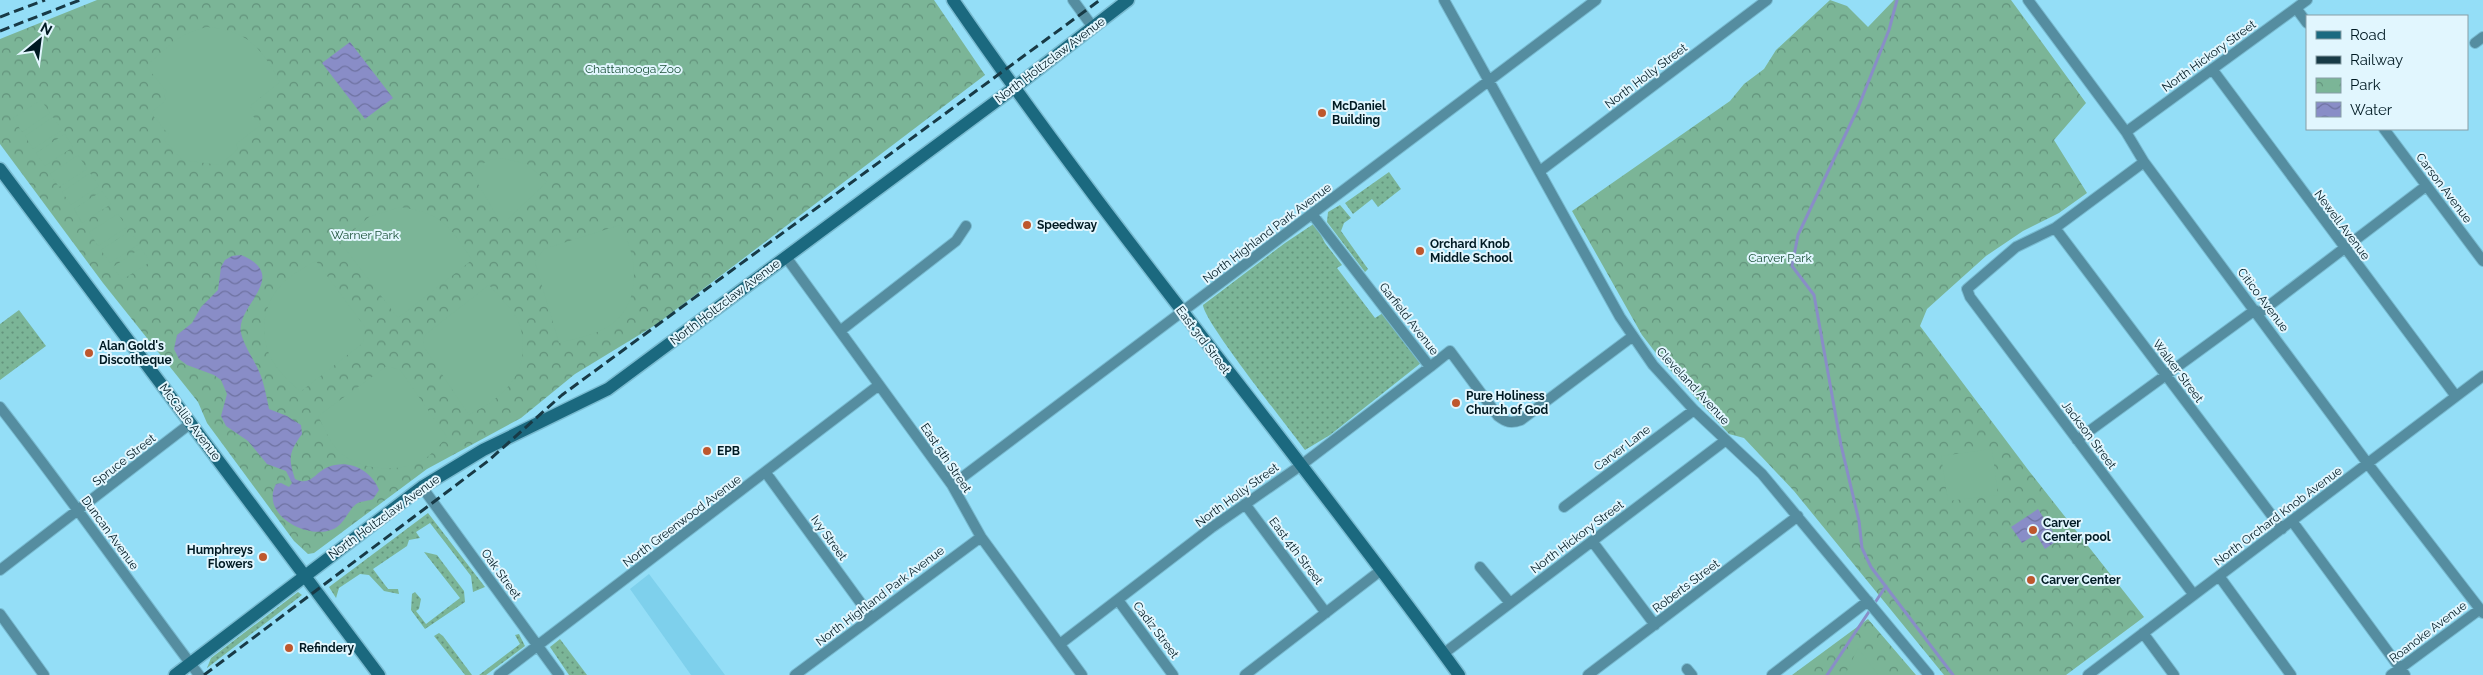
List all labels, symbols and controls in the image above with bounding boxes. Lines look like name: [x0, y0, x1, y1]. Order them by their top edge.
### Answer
street label: North Holtzclaw Avenue: [992, 14, 1108, 106]
north arrow: [15, 15, 65, 65]
legend: [2306, 15, 2468, 130]
street label: North Hickory Street: [2159, 17, 2259, 95]
text: N: [38, 19, 55, 38]
text: Road: [2350, 26, 2386, 44]
street label: North Holly Street: [1602, 41, 1690, 111]
text: Railway: [2350, 51, 2403, 69]
park label: Chattanooga Zoo: [585, 62, 681, 76]
text: Park: [2350, 76, 2381, 94]
place label: McDaniel Building: [1332, 99, 1386, 127]
text: Water: [2350, 101, 2393, 119]
marker: McDaniel Building: [1316, 107, 1328, 119]
street label: Carson Avenue: [2413, 150, 2475, 226]
street label: North Highland Park Avenue: [1200, 180, 1334, 286]
street label: Newell Avenue: [2311, 187, 2373, 263]
place label: Speedway: [1037, 218, 1098, 232]
marker: Speedway: [1021, 219, 1033, 231]
park label: Warner Park: [331, 228, 400, 242]
place label: Orchard Knob Middle School: [1430, 237, 1513, 265]
marker: Orchard Knob Middle School: [1414, 245, 1426, 257]
park label: Carver Park: [1748, 251, 1812, 265]
street label: North Holtzclaw Avenue: [667, 256, 783, 348]
street label: Citico Avenue: [2235, 265, 2291, 335]
street label: Garfield Avenue: [1376, 280, 1442, 358]
street label: East 3rd Street: [1173, 303, 1233, 377]
street label: Walker Street: [2150, 337, 2206, 405]
place label: Alan Gold's Discotheque: [99, 339, 172, 367]
street label: Cleveland Avenue: [1654, 344, 1732, 428]
marker: Alan Gold's Discotheque: [83, 347, 95, 359]
street label: McCallie Avenue: [157, 381, 223, 463]
place label: Pure Holiness Church of God: [1466, 389, 1549, 417]
marker: Pure Holiness Church of God: [1450, 397, 1462, 409]
street label: Jackson Street: [2059, 398, 2119, 472]
street label: East 5th Street: [918, 421, 974, 495]
street label: Carver Lane: [1591, 422, 1653, 474]
street label: Spruce Street: [90, 431, 158, 489]
place label: EPB: [717, 444, 740, 458]
marker: EPB: [701, 445, 713, 457]
street label: North Holly Street: [1193, 460, 1281, 530]
street label: North Orchard Knob Avenue: [2211, 463, 2345, 569]
street label: North Holtzclaw Avenue: [326, 472, 442, 562]
street label: North Greenwood Avenue: [620, 472, 744, 570]
street label: Duncan Avenue: [79, 493, 141, 573]
street label: North Hickory Street: [1528, 498, 1626, 576]
street label: Ivy Street: [808, 513, 850, 563]
street label: East 4th Street: [1266, 515, 1326, 587]
place label: Carver Center pool: [2043, 516, 2111, 544]
marker: Carver Center pool: [2027, 524, 2039, 536]
place label: Humphreys Flowers: [187, 543, 253, 571]
street label: North Highland Park Avenue: [813, 543, 947, 649]
street label: Oak Street: [478, 546, 524, 602]
marker: Humphreys Flowers: [257, 551, 269, 563]
street label: Roberts Street: [1650, 556, 1722, 616]
place label: Carver Center: [2041, 573, 2121, 587]
marker: Carver Center: [2025, 574, 2037, 586]
street label: Roanoke Avenue: [2387, 598, 2469, 666]
street label: Cadiz Street: [1130, 599, 1182, 661]
place label: Refindery: [299, 641, 355, 655]
marker: Refindery: [283, 642, 295, 654]

